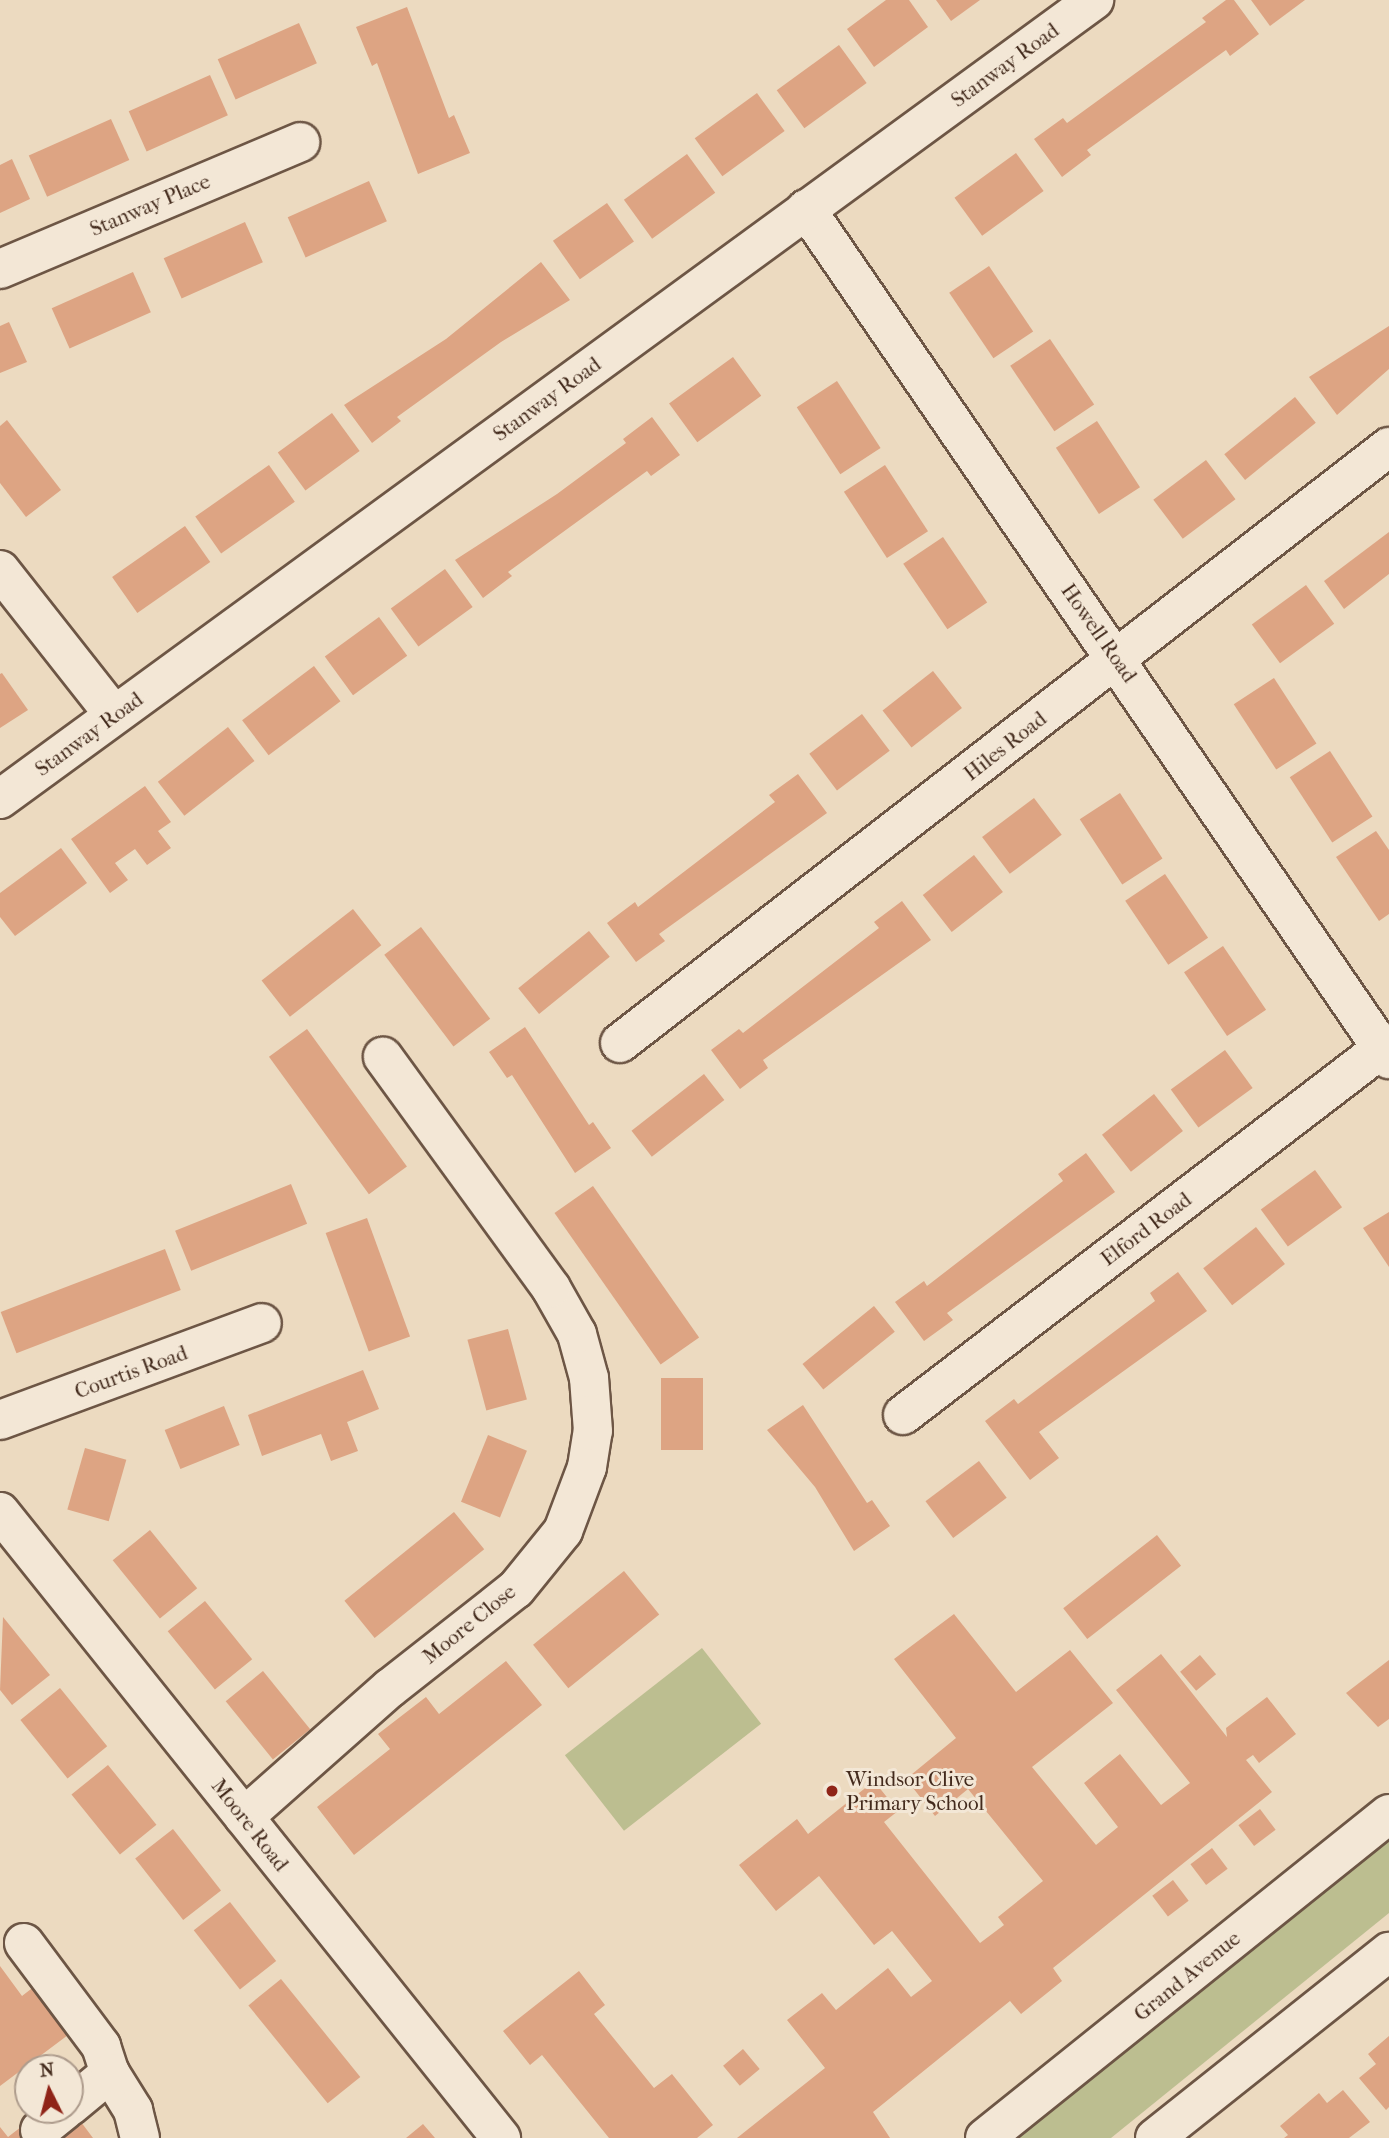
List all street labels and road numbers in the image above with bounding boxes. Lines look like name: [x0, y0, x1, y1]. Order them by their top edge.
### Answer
street label: Stanway Road: [946, 17, 1064, 113]
street label: Stanway Place: [86, 168, 214, 242]
street label: Stanway Road: [488, 351, 606, 447]
street label: Howell Road: [1056, 579, 1142, 687]
street label: Stanway Road: [30, 686, 148, 782]
street label: Hiles Road: [959, 706, 1051, 786]
street label: Elford Road: [1096, 1187, 1196, 1271]
street label: Courtis Road: [71, 1340, 191, 1404]
street label: Moore Close: [417, 1579, 521, 1669]
street label: Moore Road: [206, 1774, 294, 1876]
street label: Grand Avenue: [1129, 1926, 1245, 2026]

